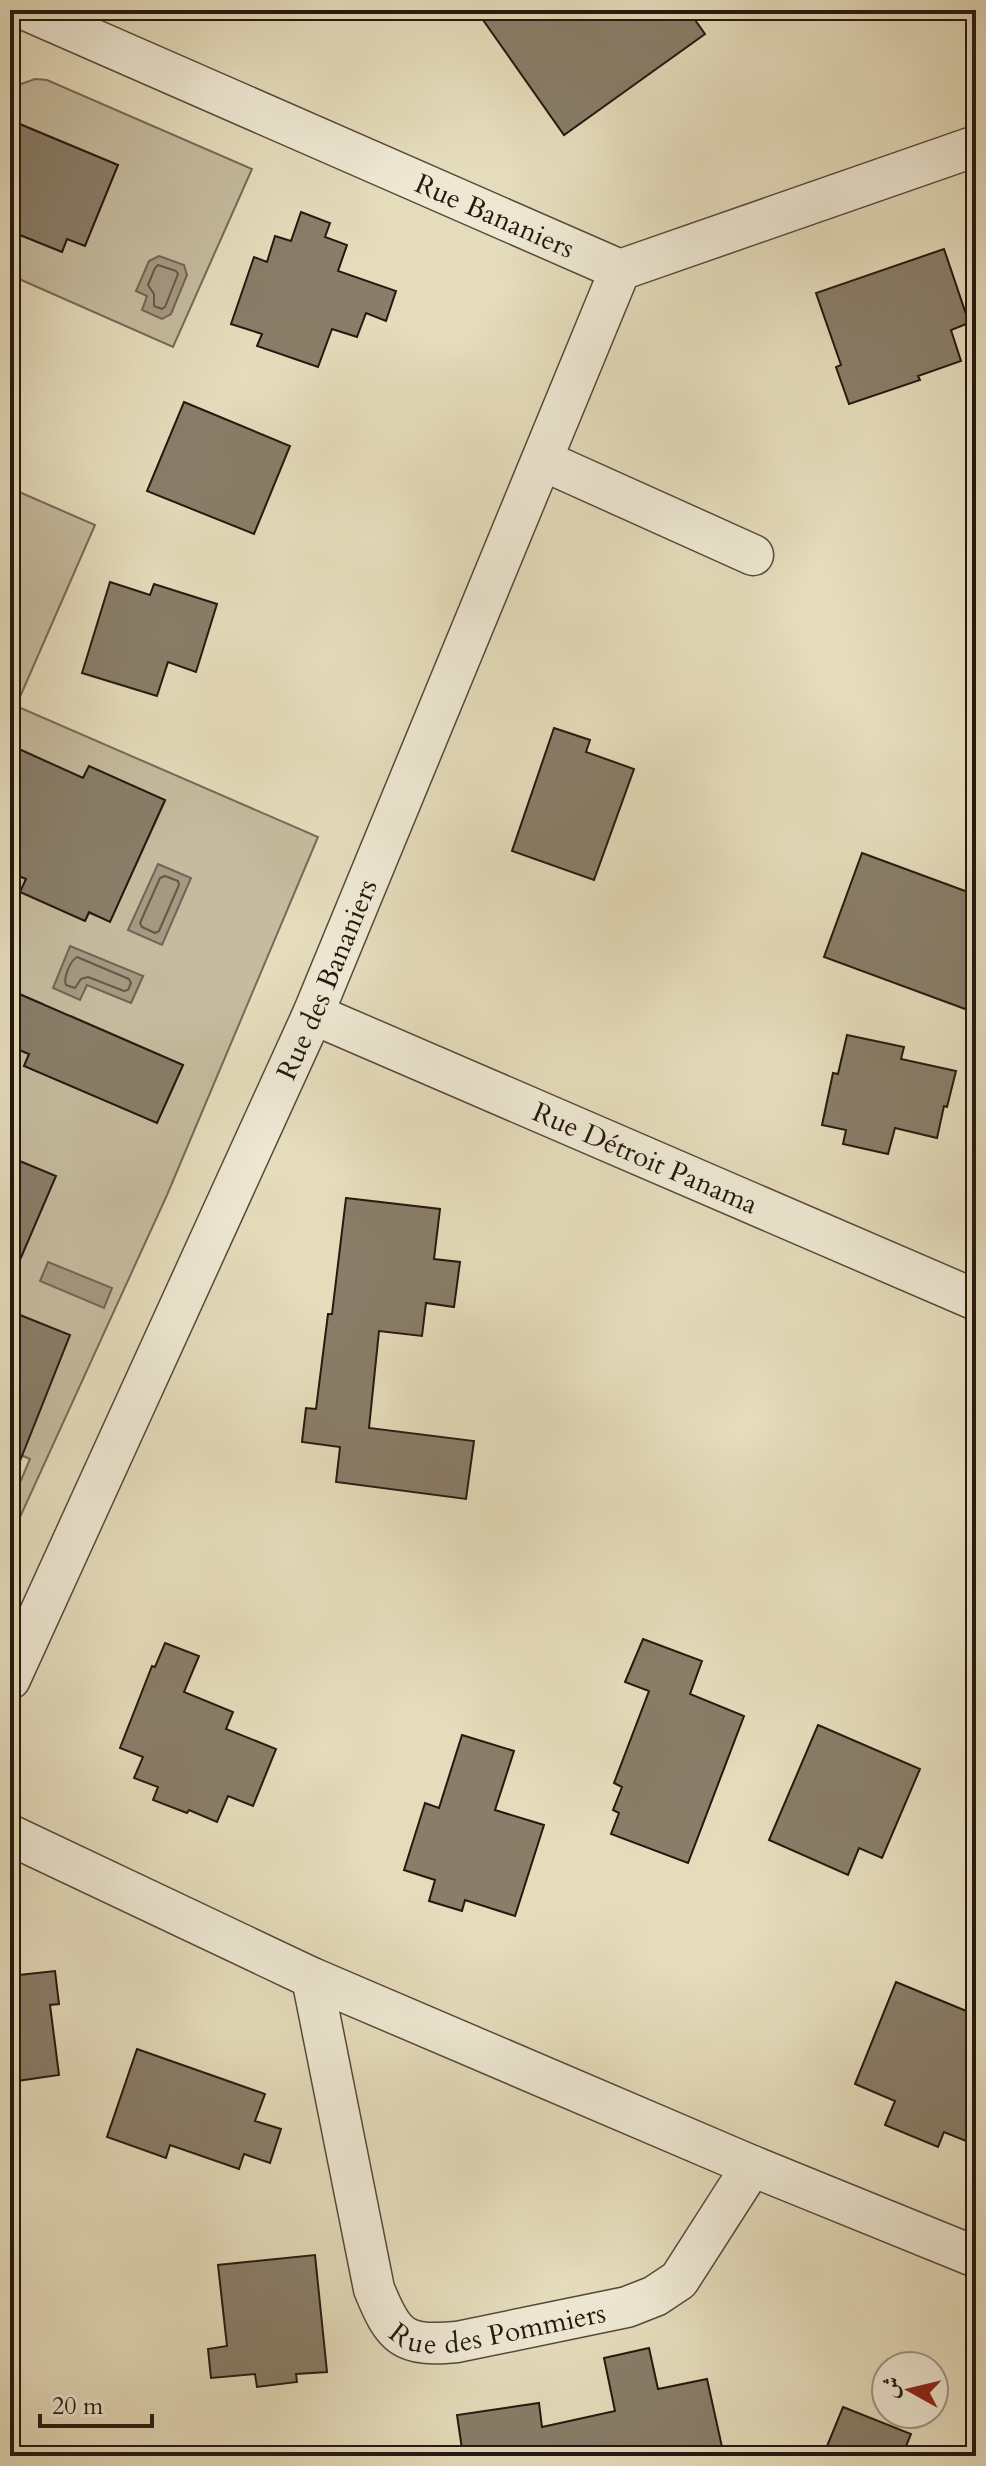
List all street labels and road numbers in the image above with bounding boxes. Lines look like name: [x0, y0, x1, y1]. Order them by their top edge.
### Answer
street label: Rue Bananiers: [409, 165, 580, 268]
street label: Rue des Bananiers: [268, 873, 387, 1086]
street label: Rue Détroit Panama: [527, 1093, 763, 1224]
street label: Rue des Pommiers: [381, 2294, 609, 2363]

